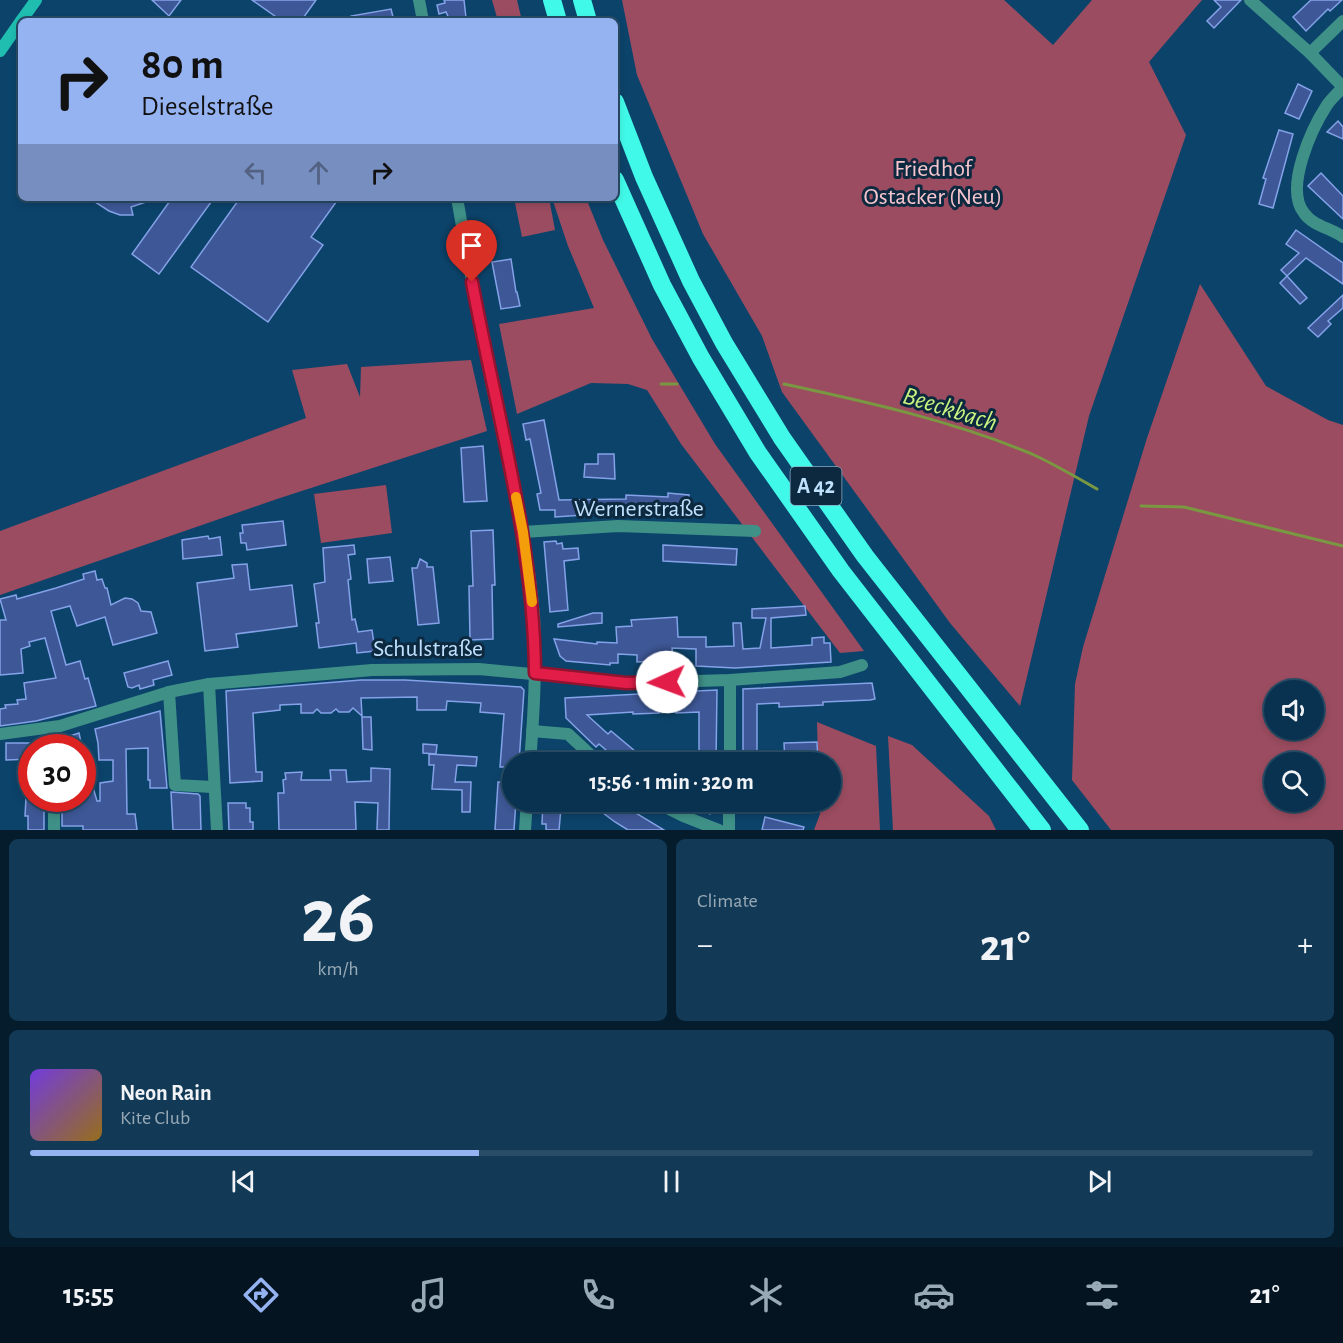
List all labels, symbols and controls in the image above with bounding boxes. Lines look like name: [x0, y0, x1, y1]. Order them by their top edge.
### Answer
icon: right: [42, 42, 120, 120]
text: 80 m: [141, 44, 224, 86]
text: Dieselstraße: [141, 93, 273, 120]
icon: left: [239, 156, 272, 189]
icon: ahead: [302, 156, 335, 189]
icon: right: [365, 156, 398, 189]
park label: Friedhof Ostacker (Neu): [864, 157, 1002, 209]
pin: [446, 220, 497, 282]
icon: arrive: [455, 229, 488, 262]
water label: Beeckbach: [900, 382, 1000, 436]
road number: A 42: [790, 467, 842, 505]
street label: Wernerstraße: [574, 497, 704, 521]
street label: Schulstraße: [373, 637, 483, 661]
position arrow: [635, 650, 699, 714]
map controls: [1264, 680, 1324, 812]
button: sound: [1264, 680, 1324, 740]
speed limit sign: 30: [18, 734, 96, 812]
button: search: [1264, 752, 1324, 812]
text: 15:56 · 1 min · 320 m: [589, 771, 754, 793]
text: 26: [301, 879, 375, 957]
text: Climate: [697, 891, 758, 911]
text: 21°: [980, 924, 1030, 969]
text: −: [697, 929, 713, 962]
text: +: [1297, 929, 1313, 962]
text: km/h: [317, 959, 359, 979]
text: Neon Rain: [120, 1082, 212, 1104]
text: Kite Club: [120, 1108, 190, 1128]
icon: previous: [227, 1165, 260, 1198]
icon: pause: [655, 1165, 688, 1198]
icon: next: [1083, 1165, 1116, 1198]
icon: directions: [240, 1274, 282, 1316]
icon: music: [408, 1274, 450, 1316]
icon: phone: [577, 1274, 619, 1316]
icon: climate: [745, 1274, 787, 1316]
icon: car: [913, 1274, 955, 1316]
icon: filters: [1081, 1274, 1123, 1316]
text: 15:55: [63, 1281, 114, 1308]
text: 21°: [1249, 1281, 1280, 1308]

